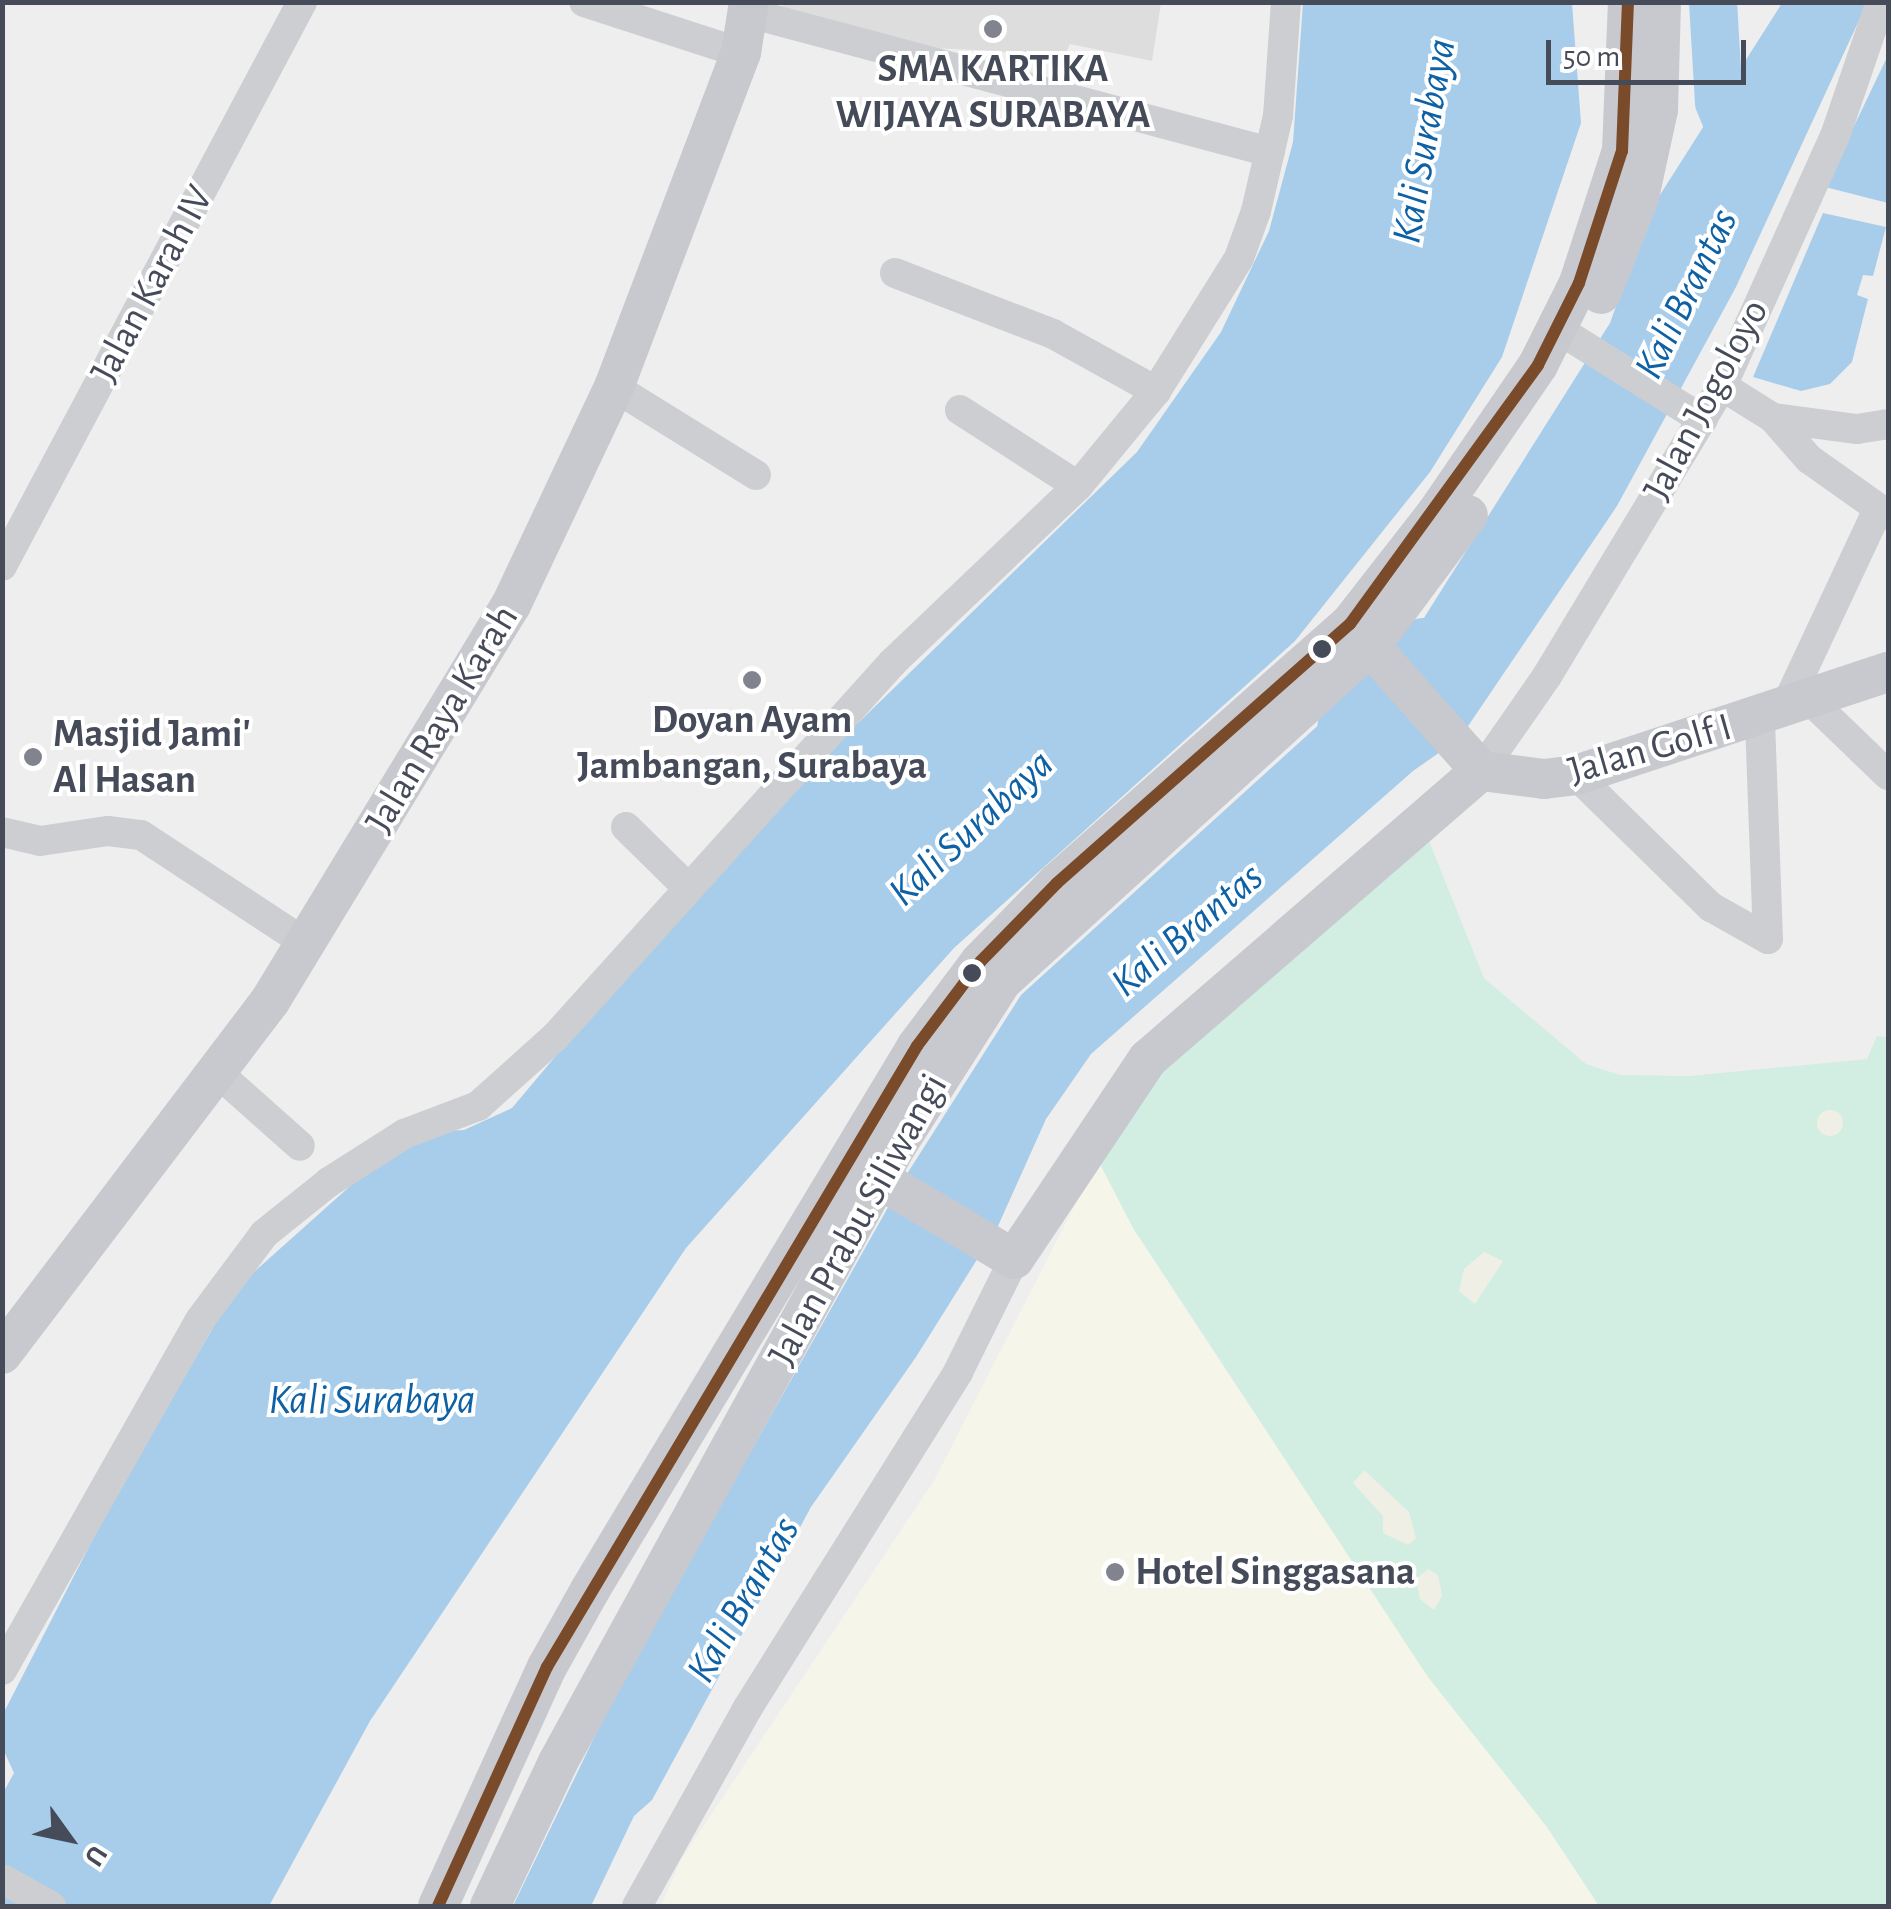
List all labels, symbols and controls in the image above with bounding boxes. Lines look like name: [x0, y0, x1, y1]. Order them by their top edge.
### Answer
marker: SMA KARTIKA WIJAYA SURABAYA: [982, 18, 1004, 40]
scale bar: [1551, 20, 1751, 82]
water label: Kali Surabaya: [1381, 35, 1467, 247]
text: 50 m: [1563, 42, 1620, 72]
place label: SMA KARTIKA WIJAYA SURABAYA: [835, 45, 1151, 139]
street label: Jalan Karah IV: [80, 177, 224, 391]
water label: Kali Brantas: [1623, 201, 1749, 387]
street label: Jalan Jogoloyo: [1633, 291, 1779, 509]
street label: Jalan Raya Karah: [355, 596, 529, 842]
unlabelled marker: [1312, 639, 1332, 659]
marker: Doyan Ayam Jambangan, Surabaya: [741, 669, 763, 691]
place label: Doyan Ayam Jambangan, Surabaya: [577, 696, 927, 790]
street label: Jalan Golf I: [1563, 703, 1737, 795]
place label: Masjid Jami' Al Hasan: [53, 710, 251, 804]
water label: Kali Surabaya: [878, 739, 1064, 917]
marker: Masjid Jami' Al Hasan: [22, 746, 44, 768]
water label: Kali Brantas: [1101, 852, 1273, 1008]
unlabelled marker: [962, 963, 982, 983]
street label: Jalan Prabu Siliwangi: [758, 1066, 958, 1374]
water label: Kali Surabaya: [268, 1375, 476, 1425]
water label: Kali Brantas: [675, 1508, 811, 1692]
place label: Hotel Singgasana: [1135, 1548, 1415, 1596]
marker: Hotel Singgasana: [1104, 1561, 1126, 1583]
north arrow: [20, 1789, 120, 1889]
text: U: [79, 1840, 112, 1870]

